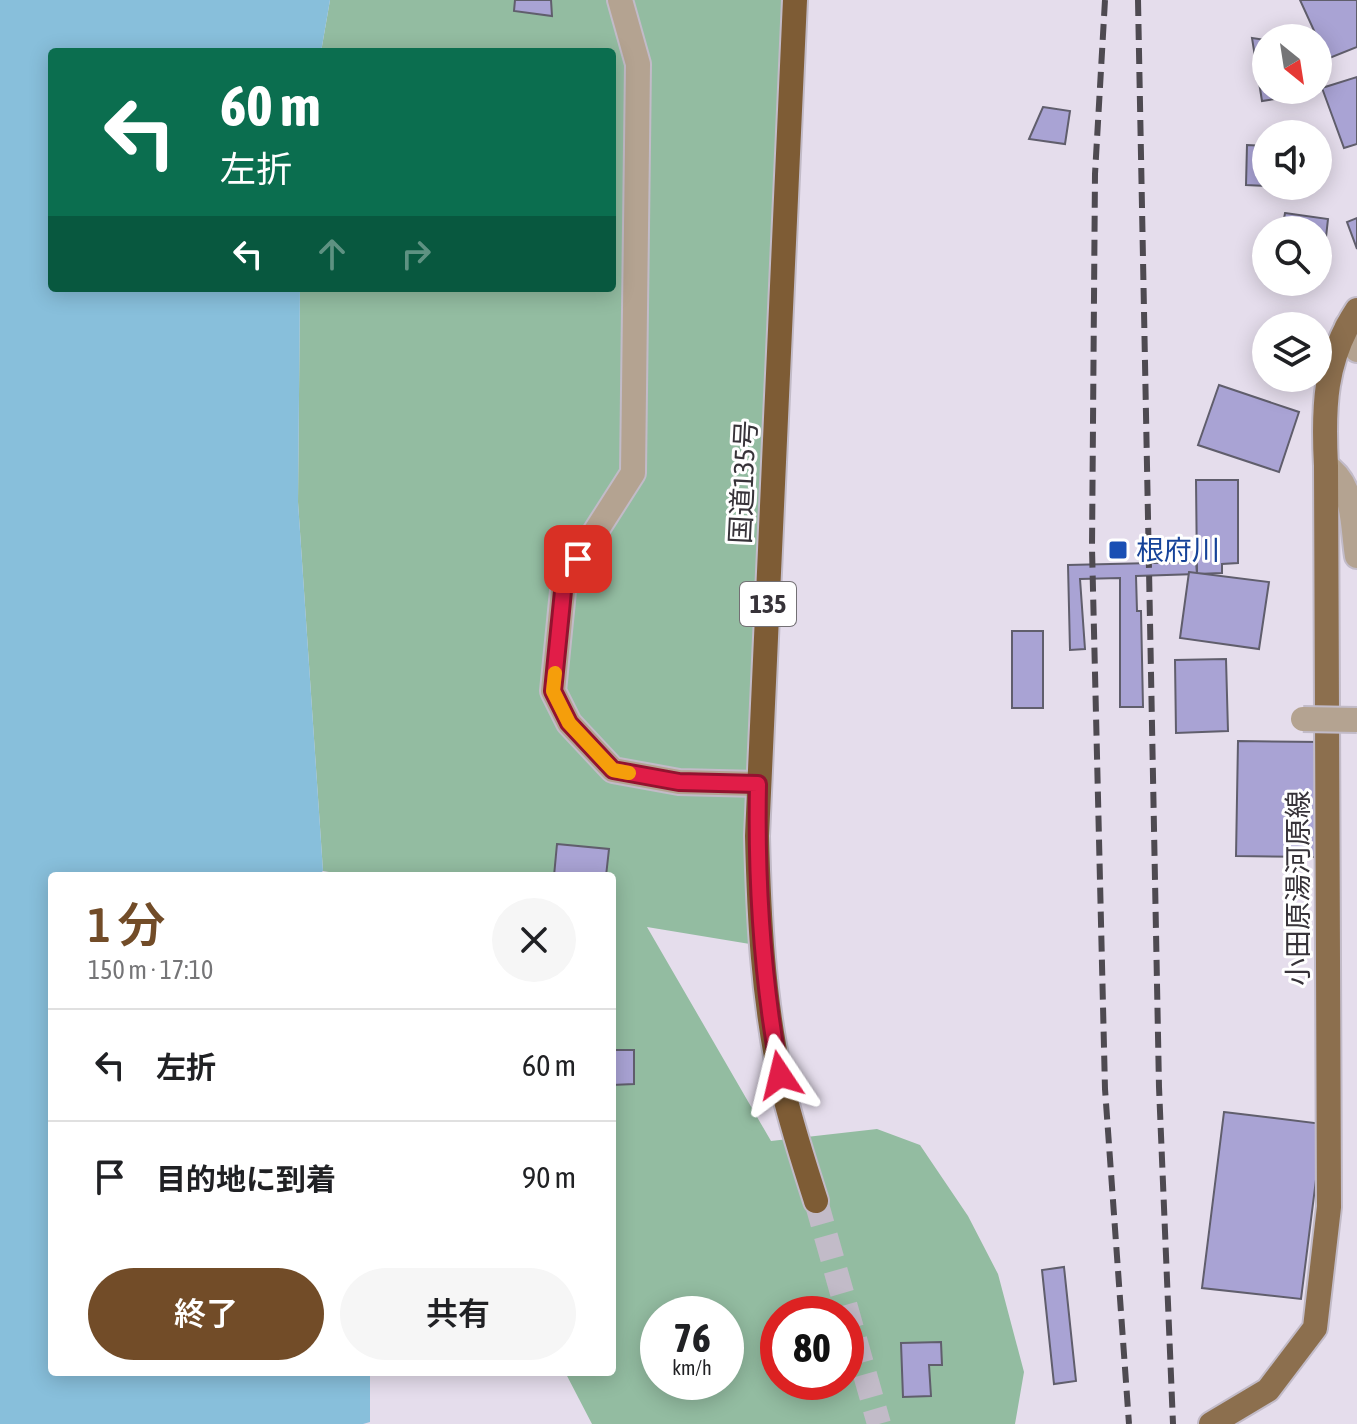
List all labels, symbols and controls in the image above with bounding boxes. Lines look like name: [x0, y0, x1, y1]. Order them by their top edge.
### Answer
north arrow: [1252, 24, 1332, 104]
map controls: [1252, 24, 1332, 392]
text: 60 m: [220, 74, 321, 138]
icon: left: [88, 80, 192, 184]
button: sound: [1252, 120, 1332, 200]
text: 左折: [220, 148, 292, 190]
button: search: [1252, 216, 1332, 296]
icon: left: [226, 232, 270, 276]
icon: ahead: [310, 232, 354, 276]
icon: right: [394, 232, 438, 276]
button: layers: [1252, 312, 1332, 392]
street label: 国道135号: [724, 420, 762, 544]
pin: [544, 525, 612, 593]
place label: 根府川: [1136, 534, 1220, 566]
icon: arrive: [556, 537, 600, 581]
marker: 根府川: [1107, 539, 1129, 561]
road number: 135: [740, 582, 796, 626]
street label: 小田原湯河原線: [1282, 790, 1314, 986]
text: 1 分: [88, 897, 165, 952]
button: close: [492, 898, 576, 982]
text: 150 m · 17:10: [88, 955, 213, 985]
position arrow: [738, 1033, 822, 1117]
icon: left: [88, 1043, 132, 1087]
text: 60 m: [522, 1048, 576, 1082]
text: 左折: [156, 1050, 216, 1084]
icon: arrive: [88, 1155, 132, 1199]
text: 90 m: [522, 1160, 576, 1194]
text: 目的地に到着: [156, 1162, 336, 1196]
button: 終了: [88, 1268, 324, 1360]
button: 共有: [340, 1268, 576, 1360]
speed limit sign: 80: [760, 1296, 864, 1400]
text: 76: [673, 1315, 711, 1360]
text: km/h: [672, 1356, 712, 1379]

